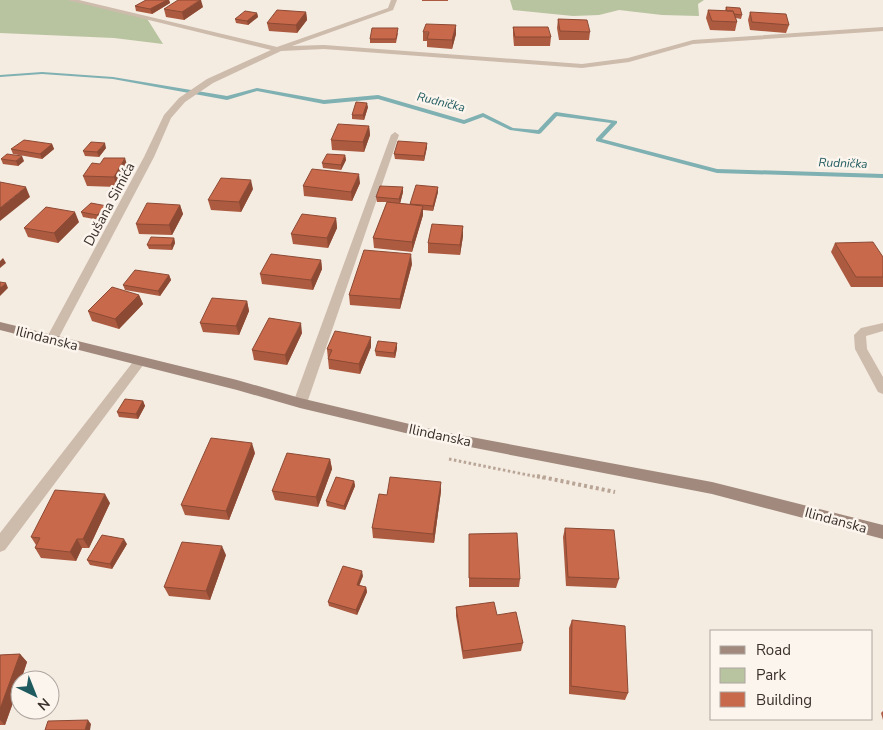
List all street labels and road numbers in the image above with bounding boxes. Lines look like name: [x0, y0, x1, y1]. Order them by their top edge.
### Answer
street label: Dušana Simića: [79, 159, 139, 249]
street label: Ilindanska: [14, 322, 80, 355]
street label: Ilindanska: [407, 420, 473, 451]
street label: Ilindanska: [803, 503, 869, 538]

